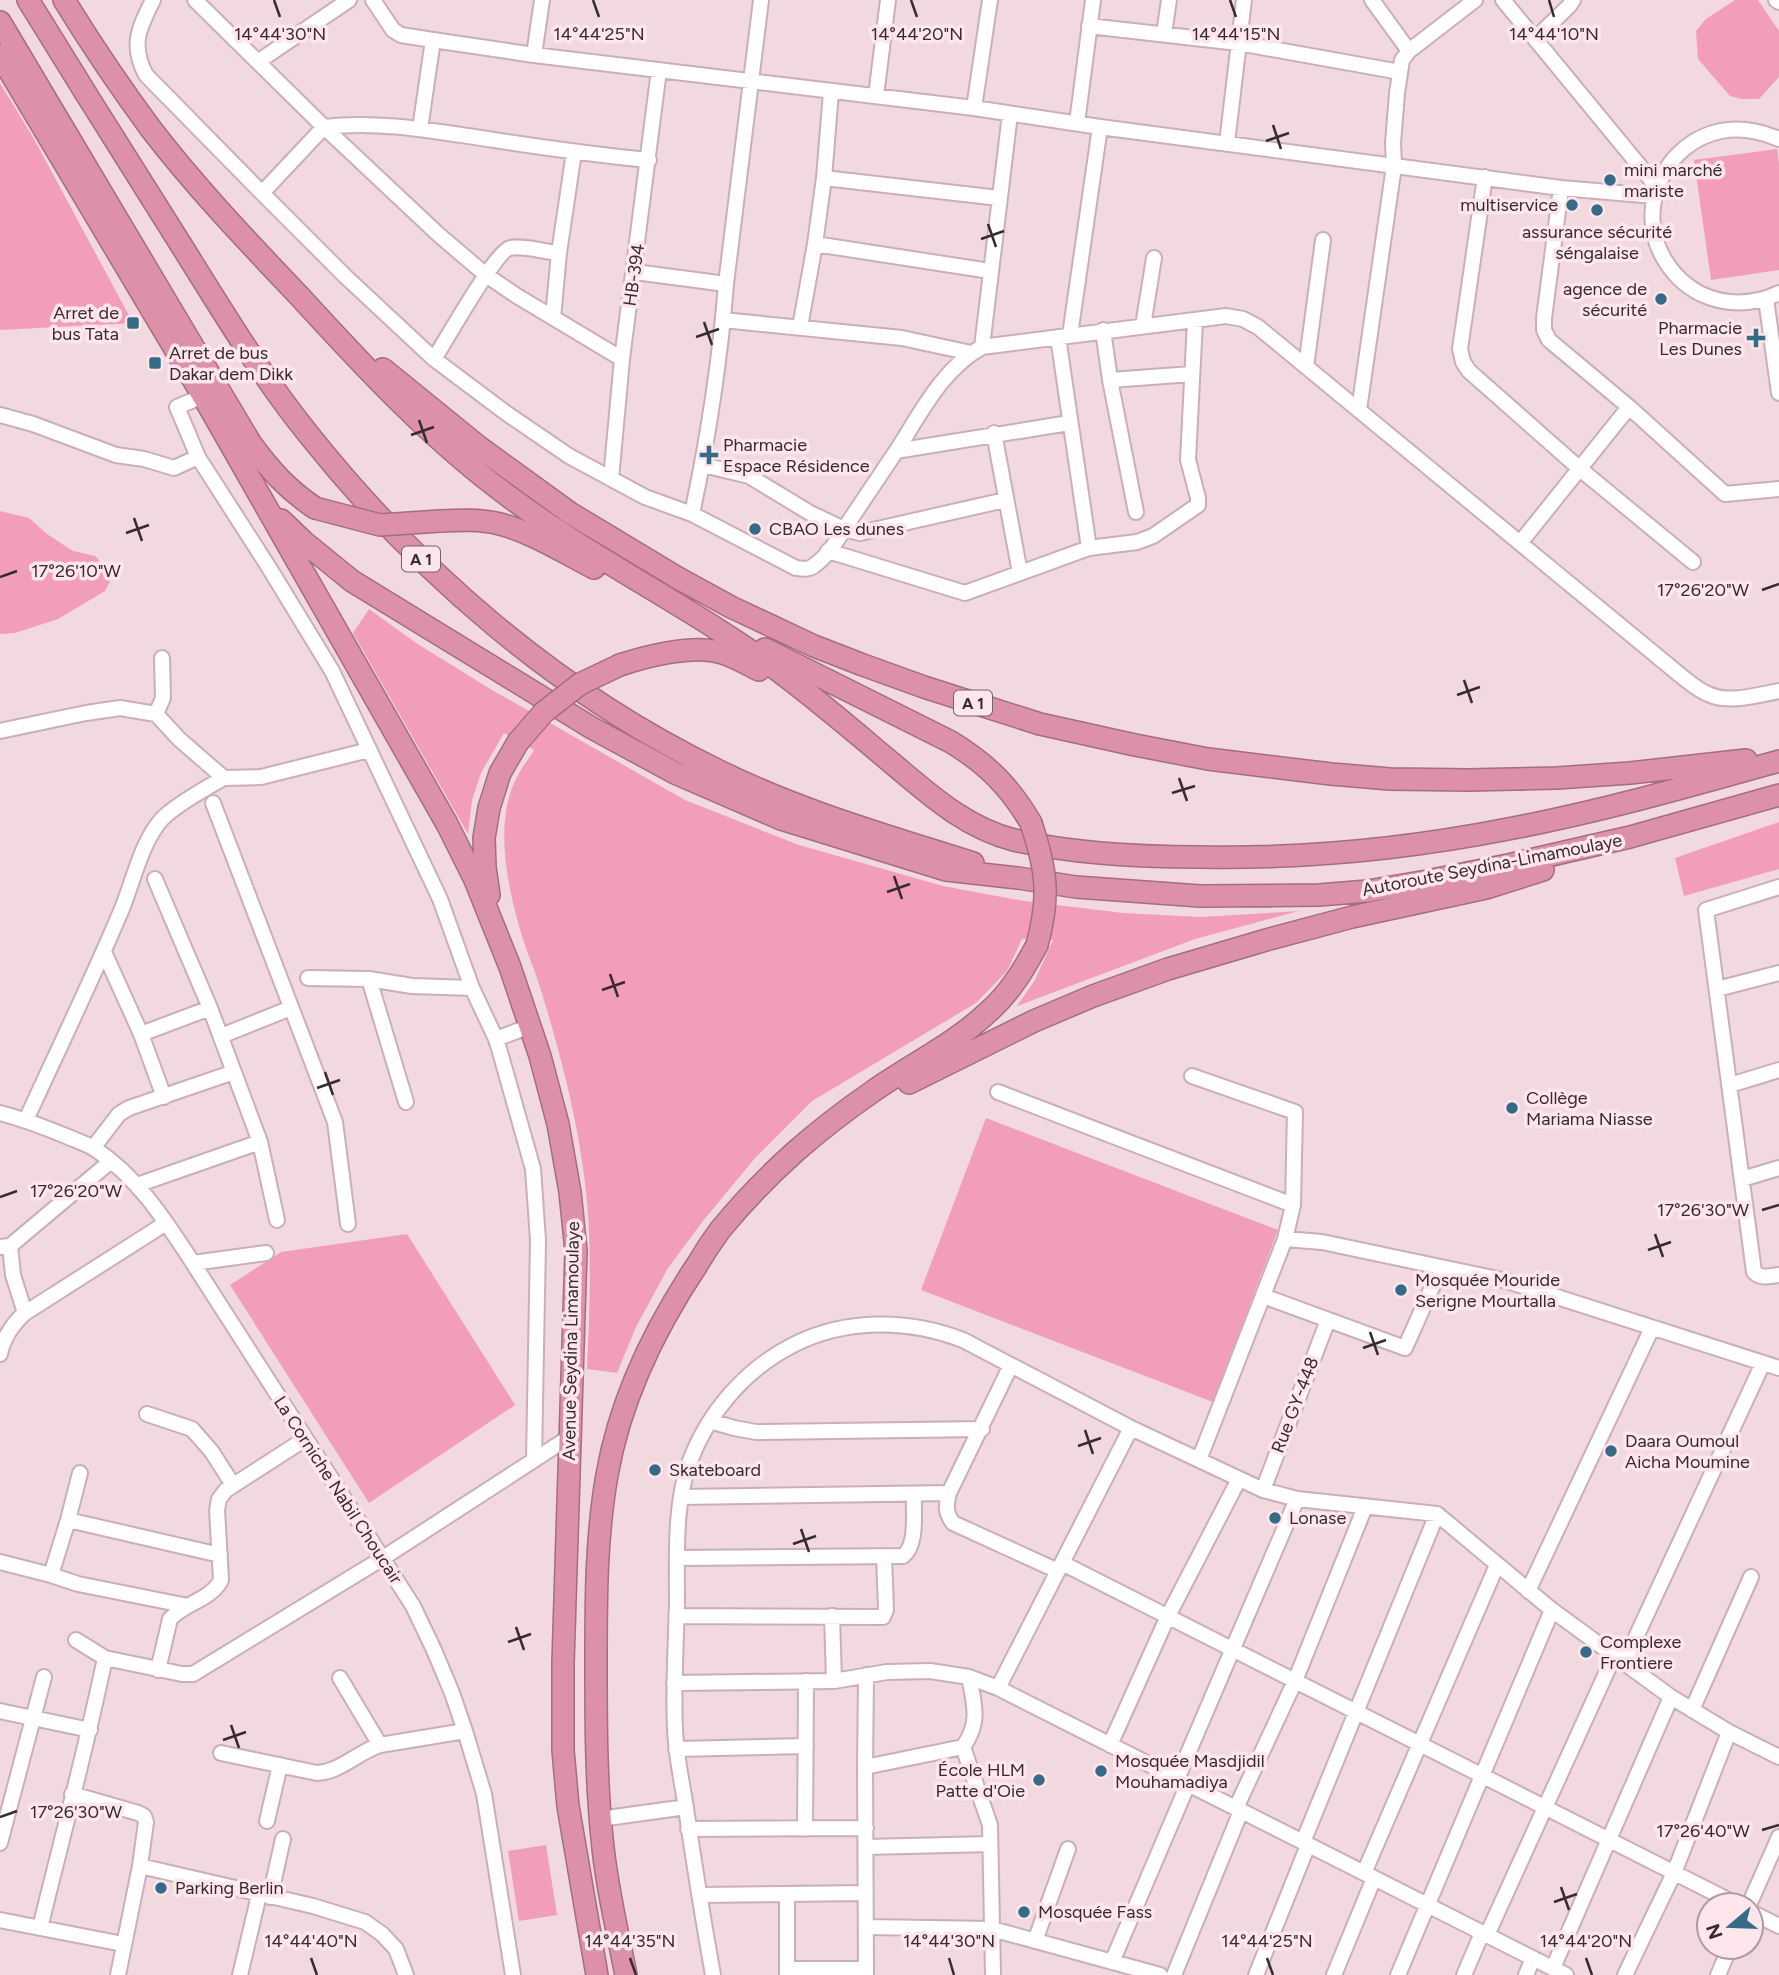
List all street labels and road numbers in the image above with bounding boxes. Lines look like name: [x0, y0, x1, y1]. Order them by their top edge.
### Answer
street label: HB-394: [619, 242, 649, 308]
road number: A 1: [402, 546, 440, 572]
road number: A 1: [954, 690, 992, 716]
street label: Autoroute Seydina-Limamoulaye: [1360, 829, 1624, 901]
street label: Avenue Seydina Limamoulaye: [558, 1221, 584, 1461]
street label: Rue GY-448: [1267, 1354, 1323, 1456]
street label: La Corniche Nabil Choucair: [269, 1392, 407, 1588]

